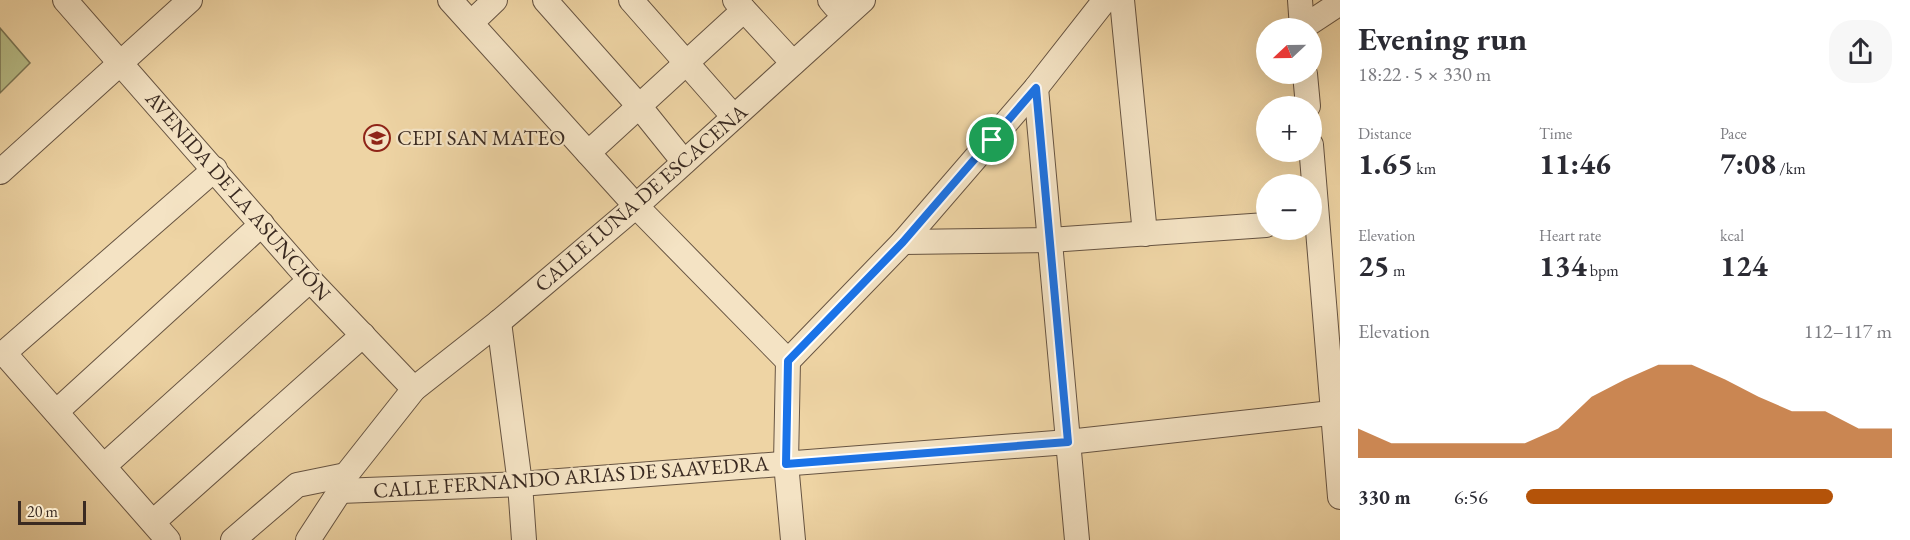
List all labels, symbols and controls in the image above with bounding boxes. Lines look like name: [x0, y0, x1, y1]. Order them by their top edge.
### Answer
text: Evening run: [1358, 17, 1527, 60]
north arrow: [1256, 18, 1322, 84]
map controls: [1256, 18, 1322, 240]
button: share: [1829, 20, 1892, 83]
text: 18:22 · 5 × 330 m: [1358, 61, 1491, 87]
street label: AVENIDA DE LA ASUNCIÓN: [139, 84, 337, 306]
button: +: [1256, 96, 1322, 162]
street label: CALLE LUNA DE ESCACENA: [529, 97, 753, 297]
pin: [966, 114, 1017, 165]
school or university icon: CEPI SAN MATEO: [362, 123, 392, 153]
icon: arrive: [975, 123, 1008, 156]
text: Distance: [1358, 123, 1411, 144]
text: Time: [1539, 123, 1572, 144]
text: Pace: [1720, 123, 1747, 144]
place label: CEPI SAN MATEO: [397, 124, 565, 151]
text: 1.65: [1358, 144, 1413, 183]
text: 11:46: [1539, 144, 1611, 183]
text: 7:08: [1720, 144, 1776, 183]
text: km: [1413, 158, 1436, 179]
text: /km: [1776, 158, 1806, 179]
button: −: [1256, 174, 1322, 240]
text: Elevation: [1358, 225, 1416, 246]
text: Heart rate: [1539, 225, 1601, 246]
text: kcal: [1720, 225, 1744, 246]
text: 25: [1358, 246, 1390, 285]
text: 134: [1539, 246, 1587, 285]
text: 124: [1720, 246, 1768, 285]
text: m: [1390, 260, 1405, 281]
text: bpm: [1587, 260, 1619, 281]
text: Elevation: [1358, 318, 1430, 344]
text: 112–117 m: [1804, 318, 1892, 344]
street label: CALLE FERNANDO ARIAS DE SAAVEDRA: [372, 449, 770, 504]
text: 330 m: [1358, 484, 1411, 510]
text: 6:56: [1454, 484, 1488, 510]
scale bar: [18, 498, 86, 526]
text: 20 m: [27, 501, 58, 522]

